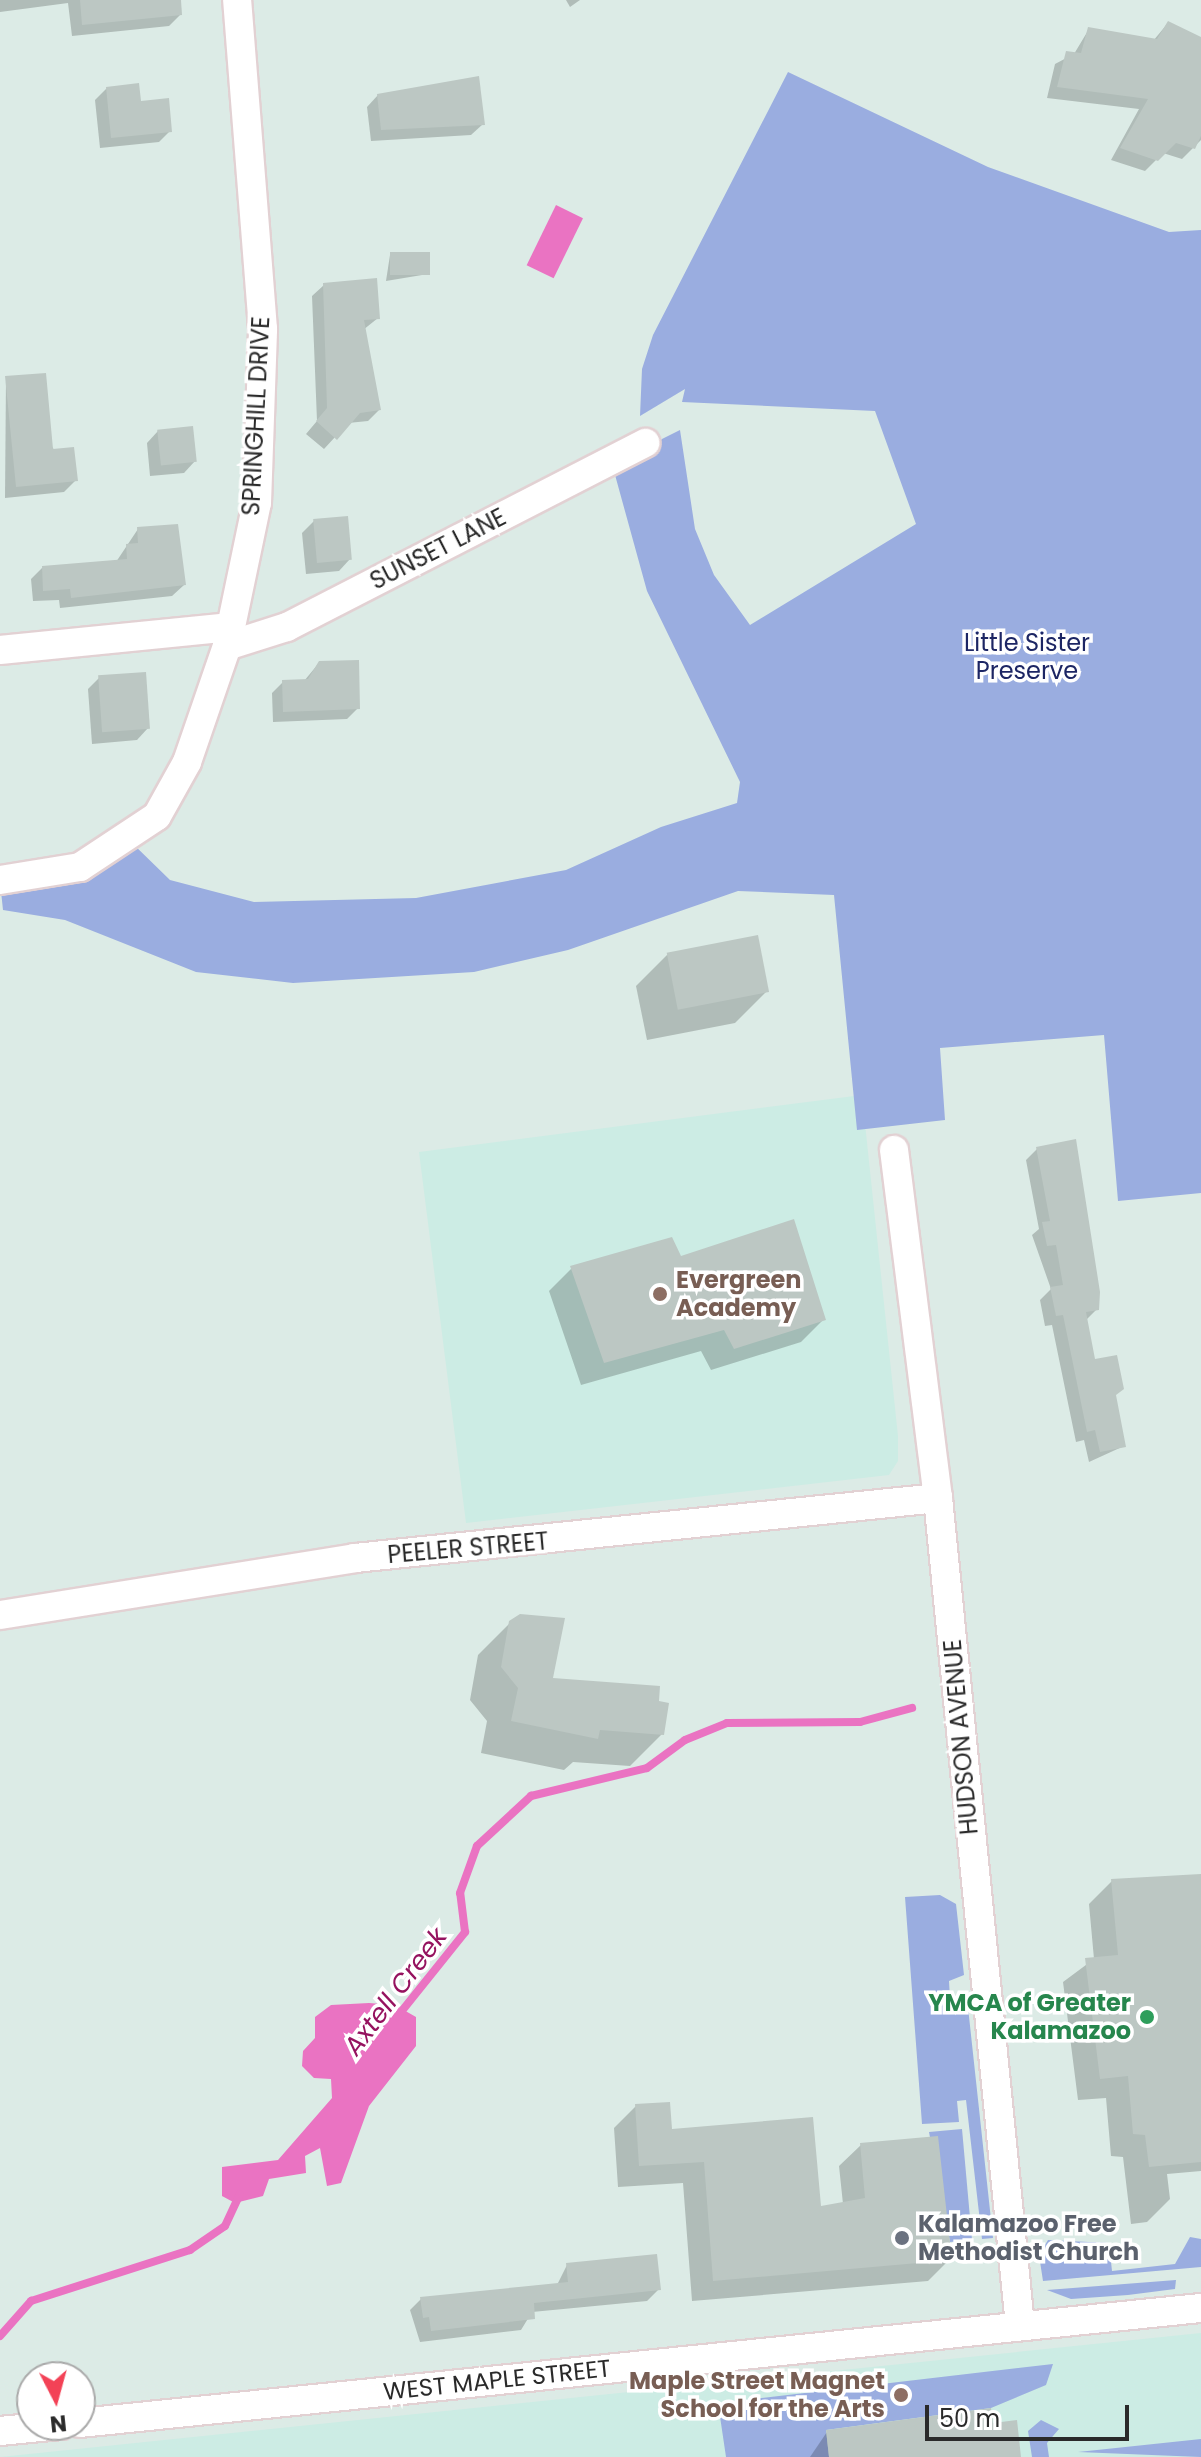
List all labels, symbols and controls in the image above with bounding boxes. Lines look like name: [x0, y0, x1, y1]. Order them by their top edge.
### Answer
street label: SPRINGHILL DRIVE: [236, 316, 276, 516]
street label: SUNSET LANE: [365, 502, 511, 596]
park label: Little Sister Preserve: [964, 629, 1090, 685]
place label: Evergreen Academy: [676, 1266, 801, 1322]
marker: Evergreen Academy: [651, 1285, 669, 1303]
street label: PEELER STREET: [386, 1527, 550, 1569]
street label: HUDSON AVENUE: [938, 1638, 984, 1836]
water label: Axtell Creek: [338, 1922, 454, 2062]
place label: YMCA of Greater Kalamazoo: [928, 1989, 1131, 2045]
marker: YMCA of Greater Kalamazoo: [1138, 2008, 1156, 2026]
place label: Kalamazoo Free Methodist Church: [918, 2210, 1139, 2266]
marker: Kalamazoo Free Methodist Church: [893, 2229, 911, 2247]
street label: WEST MAPLE STREET: [382, 2354, 612, 2406]
north arrow: [16, 2361, 96, 2441]
place label: Maple Street Magnet School for the Arts: [629, 2367, 885, 2423]
marker: Maple Street Magnet School for the Arts: [892, 2386, 910, 2404]
scale bar: [929, 2389, 1133, 2439]
text: 50 m: [939, 2402, 1000, 2435]
text: N: [49, 2407, 68, 2440]

